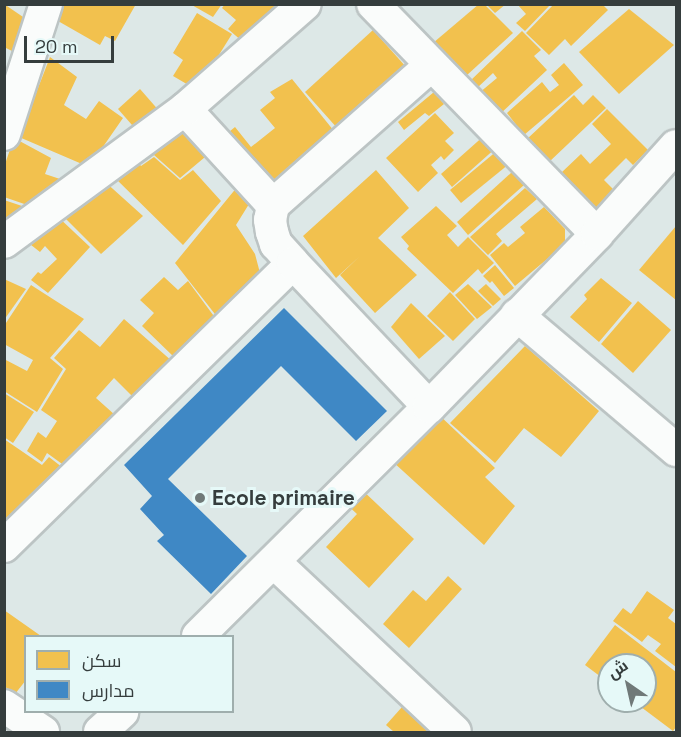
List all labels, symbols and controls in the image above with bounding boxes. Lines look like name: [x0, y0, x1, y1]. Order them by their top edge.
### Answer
scale bar: [27, 24, 117, 62]
text: 20 m: [35, 35, 78, 58]
place label: Ecole primaire: [212, 485, 355, 511]
marker: Ecole primaire: [193, 491, 207, 505]
legend: [24, 635, 234, 713]
text: سكن: [82, 649, 121, 672]
north arrow: [597, 653, 657, 713]
text: ش: [603, 655, 632, 684]
text: مدارس: [82, 679, 135, 702]

